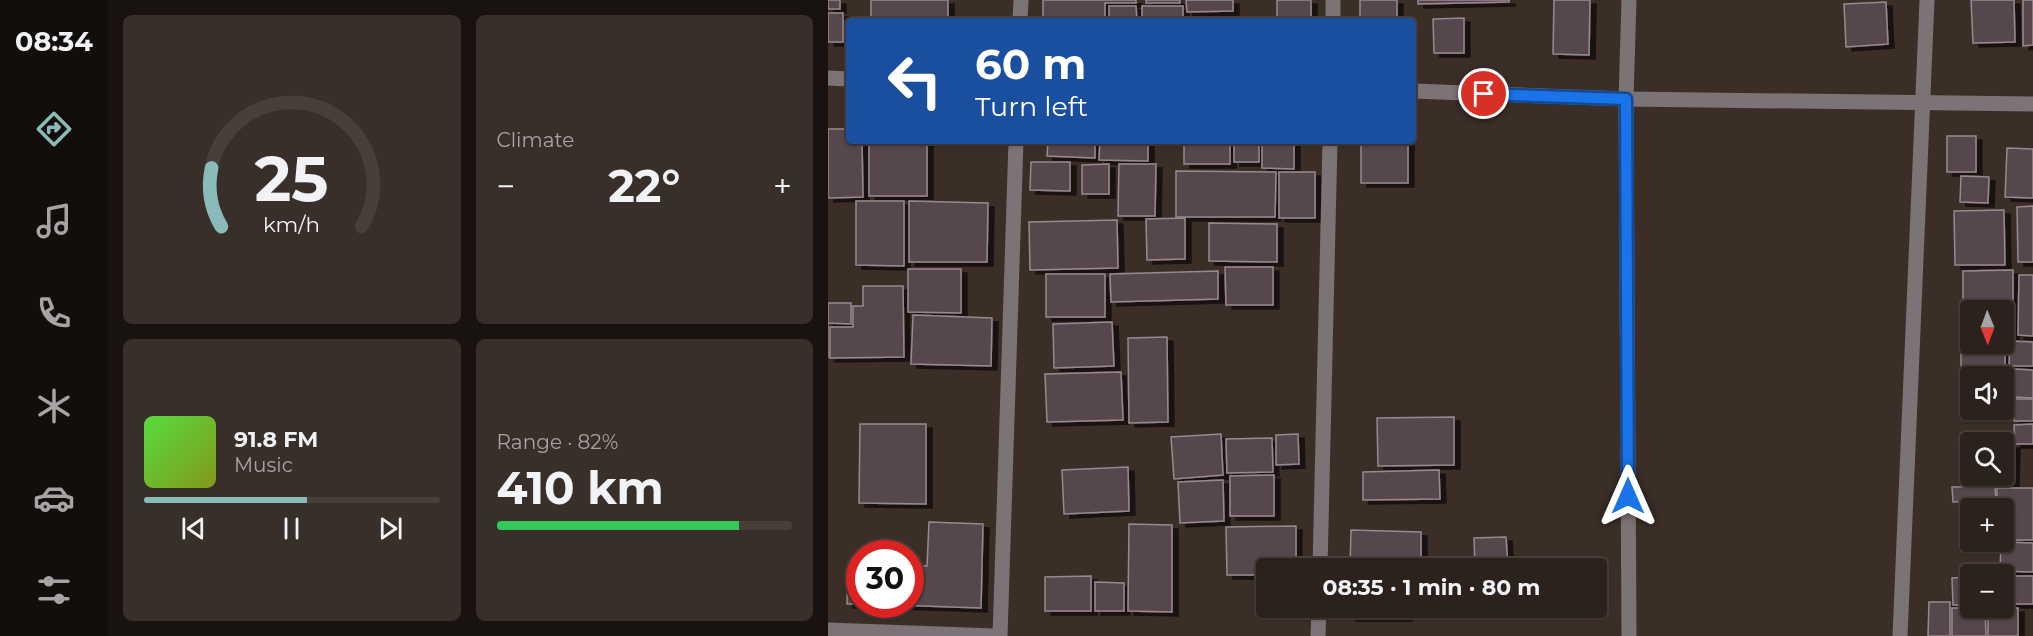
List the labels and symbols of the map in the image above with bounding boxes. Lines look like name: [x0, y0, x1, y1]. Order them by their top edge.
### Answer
pin: [1458, 68, 1509, 119]
north arrow: [1960, 300, 2014, 354]
position arrow: [1596, 464, 1660, 528]
speed limit sign: 30: [846, 540, 924, 618]

